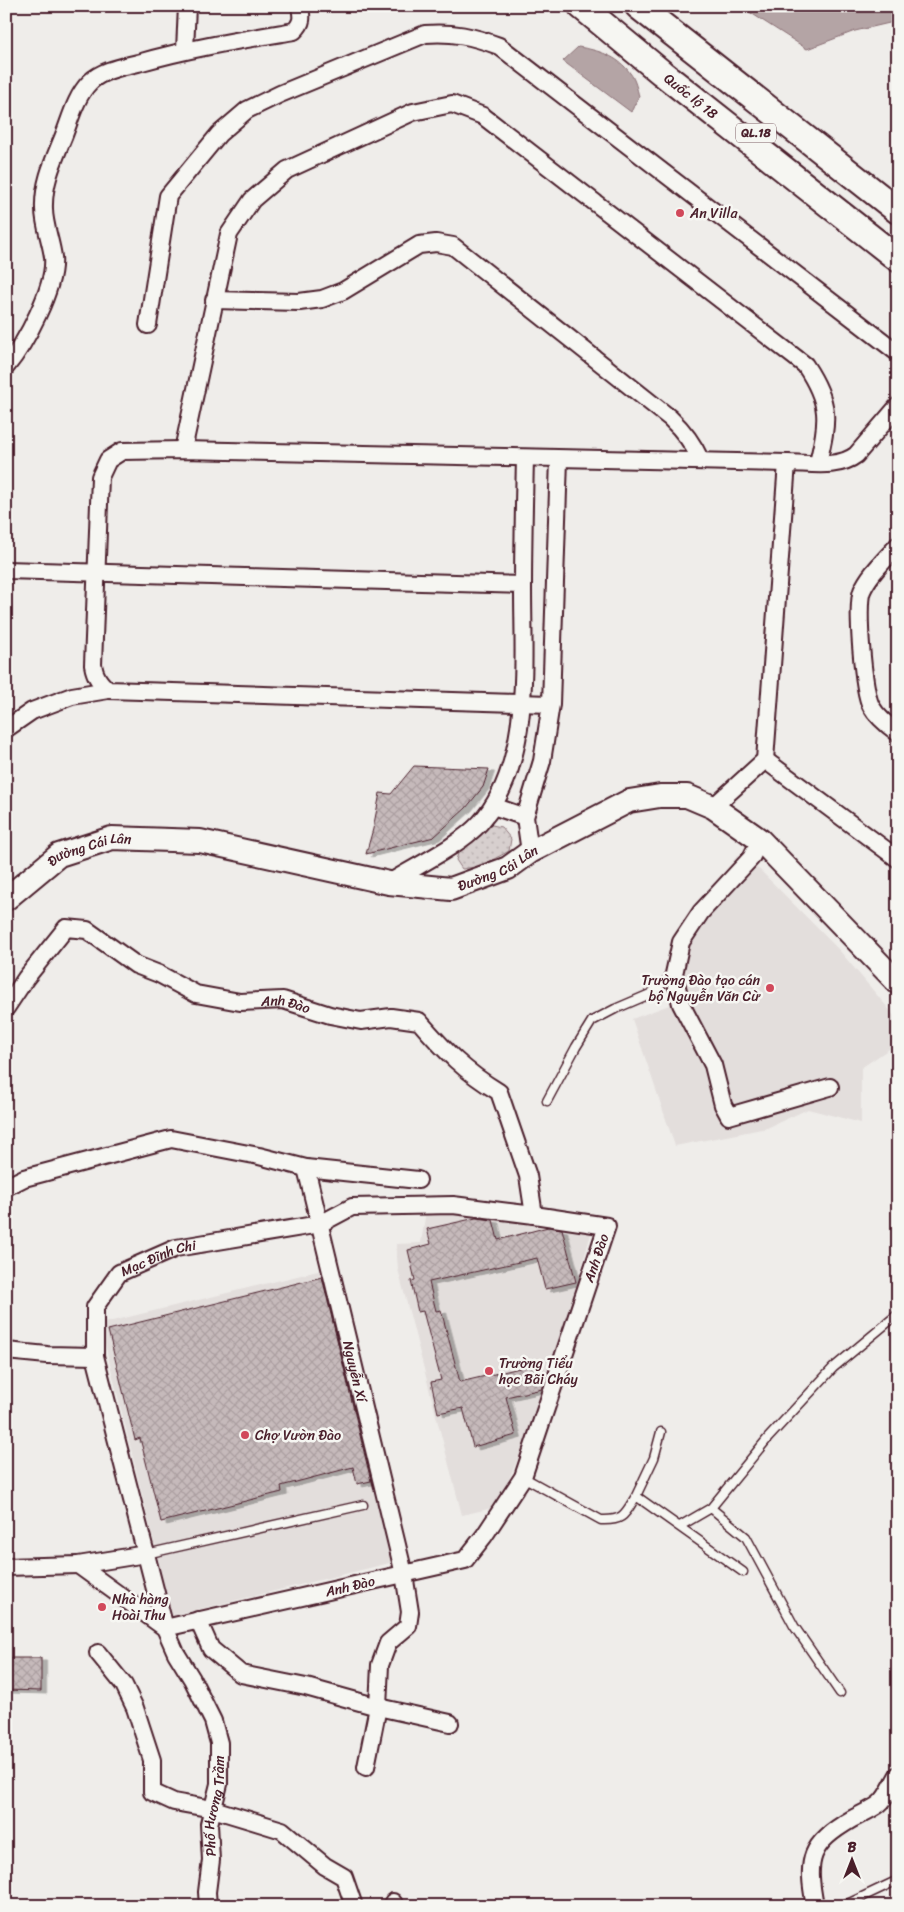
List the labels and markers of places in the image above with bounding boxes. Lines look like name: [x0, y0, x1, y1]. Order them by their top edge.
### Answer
place label: An Villa: [689, 201, 739, 226]
marker: An Villa: [674, 207, 686, 219]
place label: Trường Đào tạo cán bộ Nguyễn Văn Cừ: [641, 968, 761, 1009]
marker: Trường Đào tạo cán bộ Nguyễn Văn Cừ: [764, 982, 776, 994]
place label: Trường Tiểu học Bãi Cháy: [498, 1351, 579, 1392]
marker: Trường Tiểu học Bãi Cháy: [483, 1365, 495, 1377]
place label: Chợ Vườn Đào: [255, 1423, 341, 1448]
marker: Chợ Vườn Đào: [239, 1429, 251, 1441]
place label: Nhà hàng Hoài Thu: [112, 1587, 169, 1628]
marker: Nhà hàng Hoài Thu: [96, 1601, 108, 1613]

